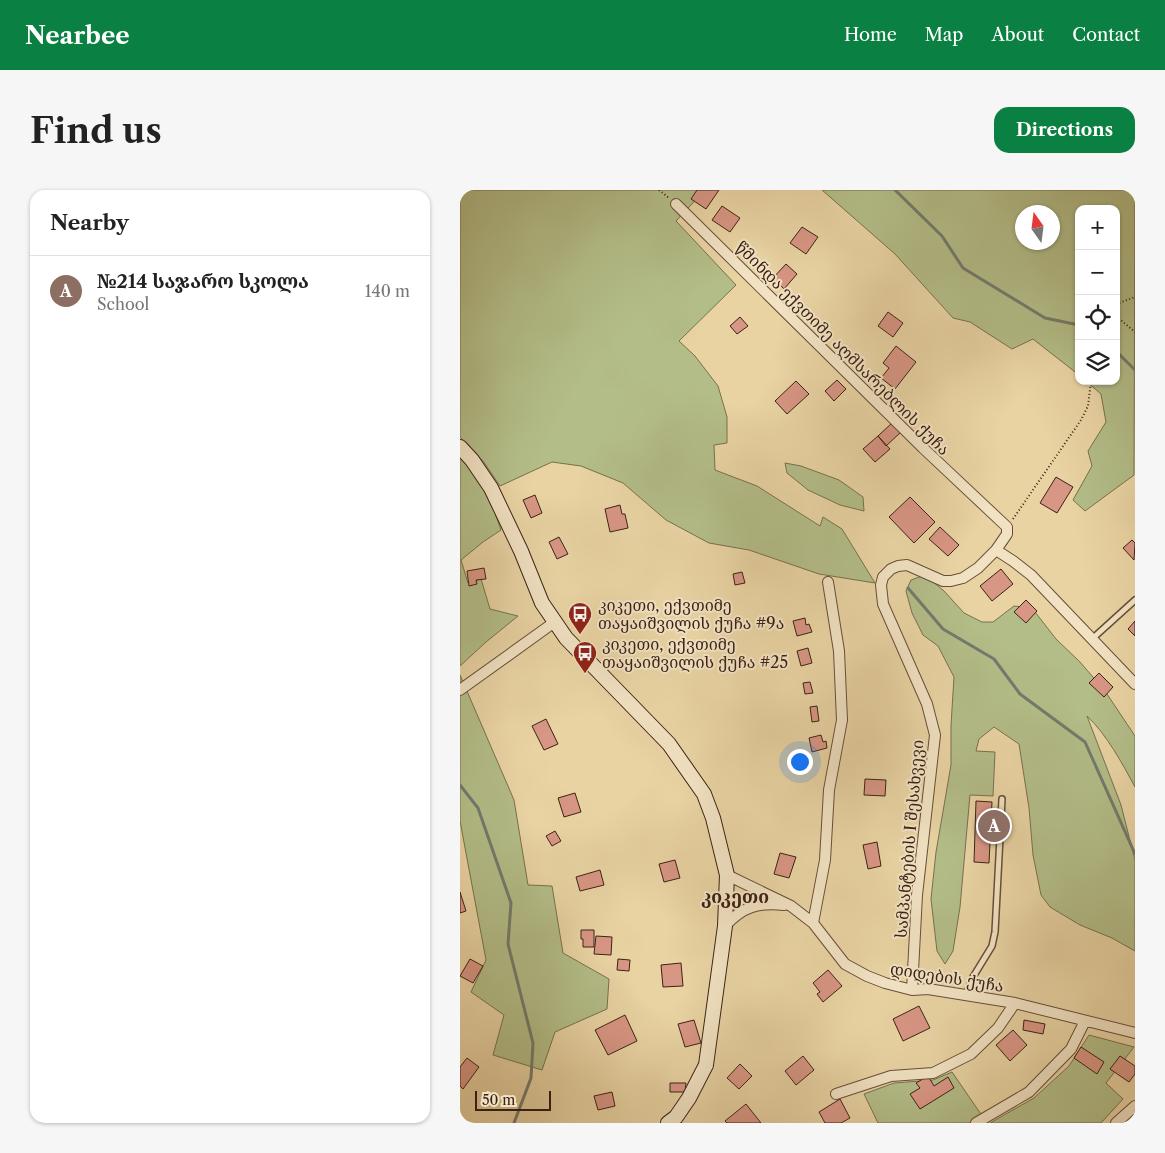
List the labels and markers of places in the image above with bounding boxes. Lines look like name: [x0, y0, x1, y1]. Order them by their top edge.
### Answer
place label: კიკეთი, ექვთიმე თაყაიშვილის ქუჩა #9ა: [598, 595, 784, 633]
bus stop icon: კიკეთი, ექვთიმე თაყაიშვილის ქუჩა #9ა: [567, 601, 593, 635]
place label: კიკეთი, ექვთიმე თაყაიშვილის ქუჩა #25: [602, 634, 788, 672]
bus stop icon: კიკეთი, ექვთიმე თაყაიშვილის ქუჩა #25: [572, 640, 598, 674]
pin: A: [978, 807, 1010, 845]

